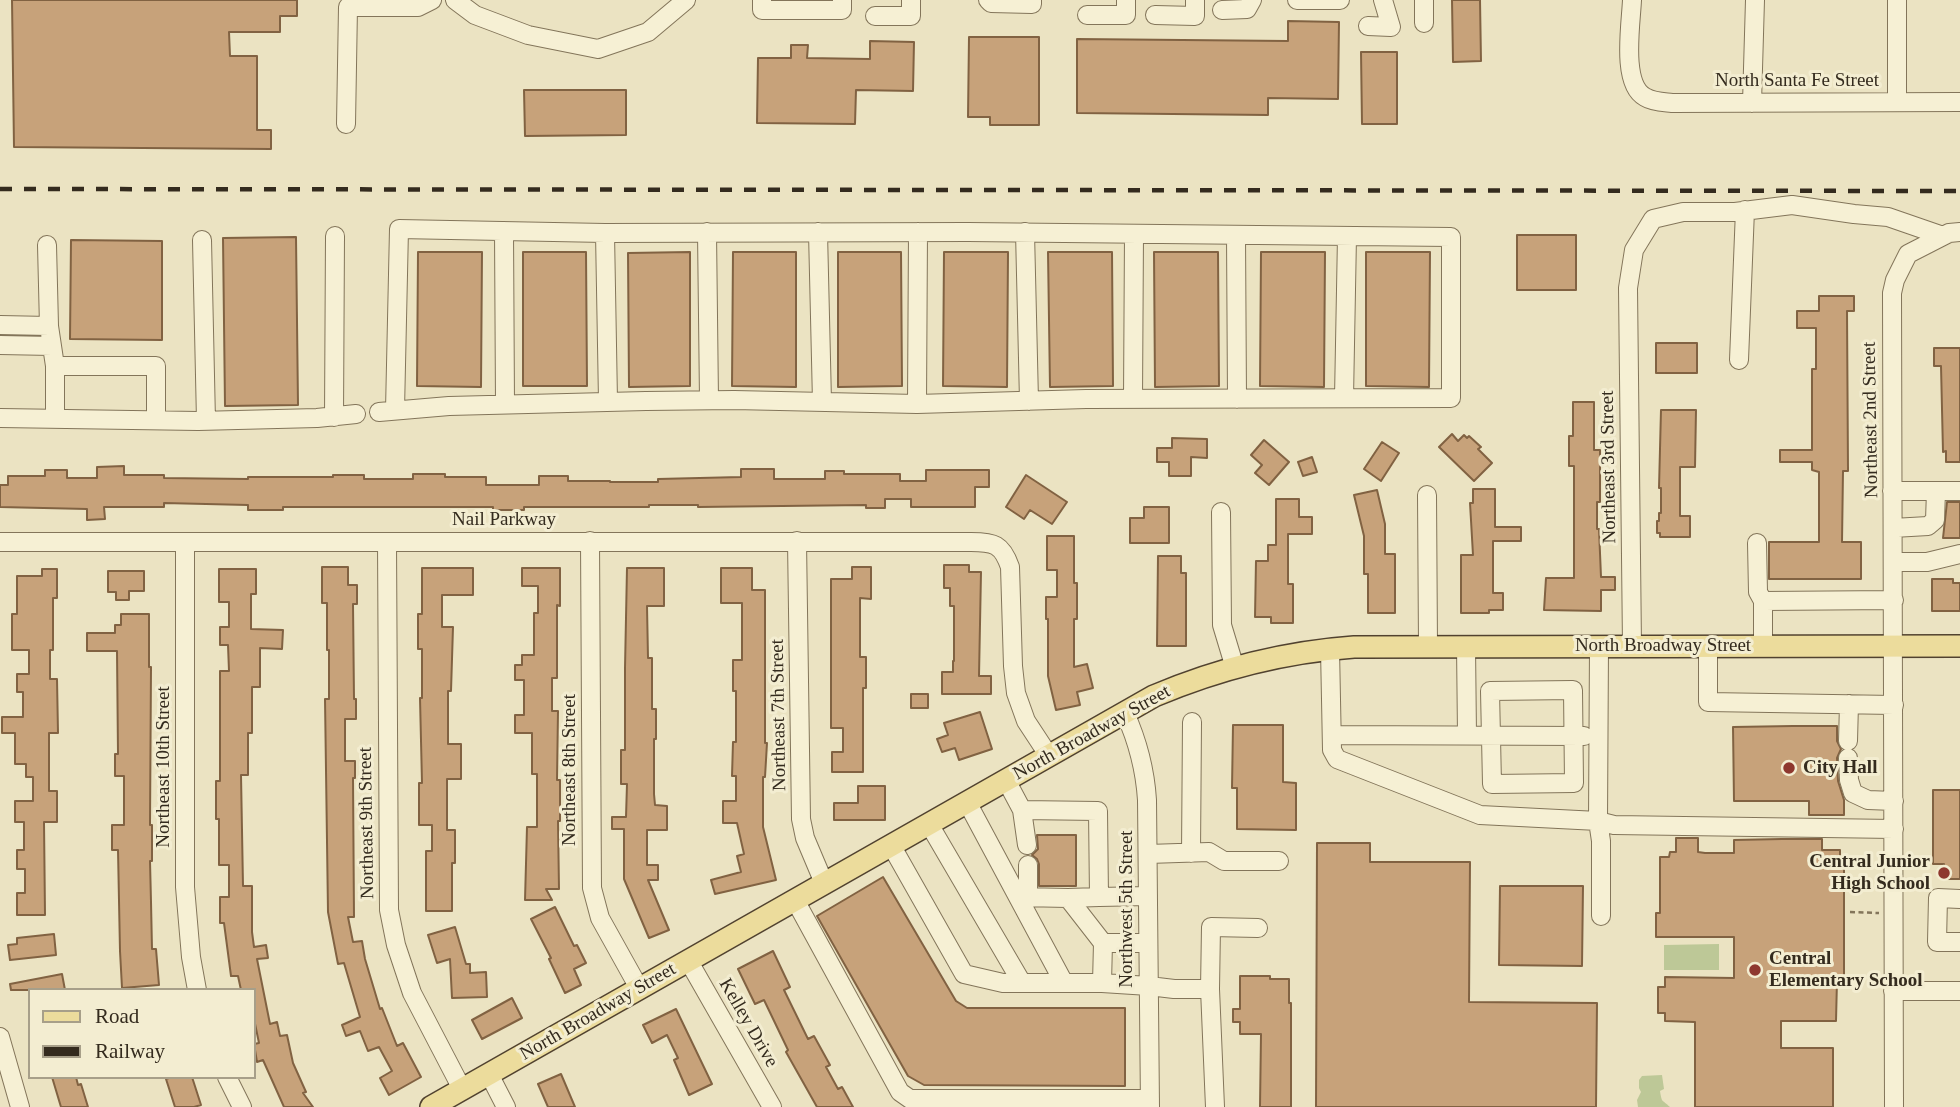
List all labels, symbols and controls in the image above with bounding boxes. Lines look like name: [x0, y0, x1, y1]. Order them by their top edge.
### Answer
street label: North Santa Fe Street: [1715, 70, 1879, 92]
street label: Northeast 2nd Street: [1858, 342, 1884, 498]
street label: Northeast 3rd Street: [1596, 390, 1622, 544]
street label: Nail Parkway: [452, 509, 556, 531]
street label: North Broadway Street: [1575, 635, 1751, 657]
street label: Northeast 7th Street: [766, 639, 792, 791]
street label: North Broadway Street: [1009, 680, 1175, 786]
street label: Northeast 10th Street: [153, 686, 175, 848]
street label: Northeast 8th Street: [559, 694, 581, 846]
street label: Northeast 9th Street: [354, 747, 380, 899]
place label: City Hall: [1803, 757, 1877, 779]
marker: City Hall: [1781, 760, 1797, 776]
street label: Northwest 5th Street: [1116, 830, 1138, 988]
place label: Central Junior High School: [1809, 851, 1930, 895]
marker: Central Junior High School: [1936, 865, 1952, 881]
place label: Central Elementary School: [1769, 948, 1923, 992]
street label: North Broadway Street: [516, 958, 680, 1066]
marker: Central Elementary School: [1747, 962, 1763, 978]
street label: Kelley Drive: [713, 975, 783, 1071]
legend: [28, 988, 256, 1079]
text: Road: [95, 1004, 139, 1028]
text: Railway: [95, 1039, 165, 1063]

